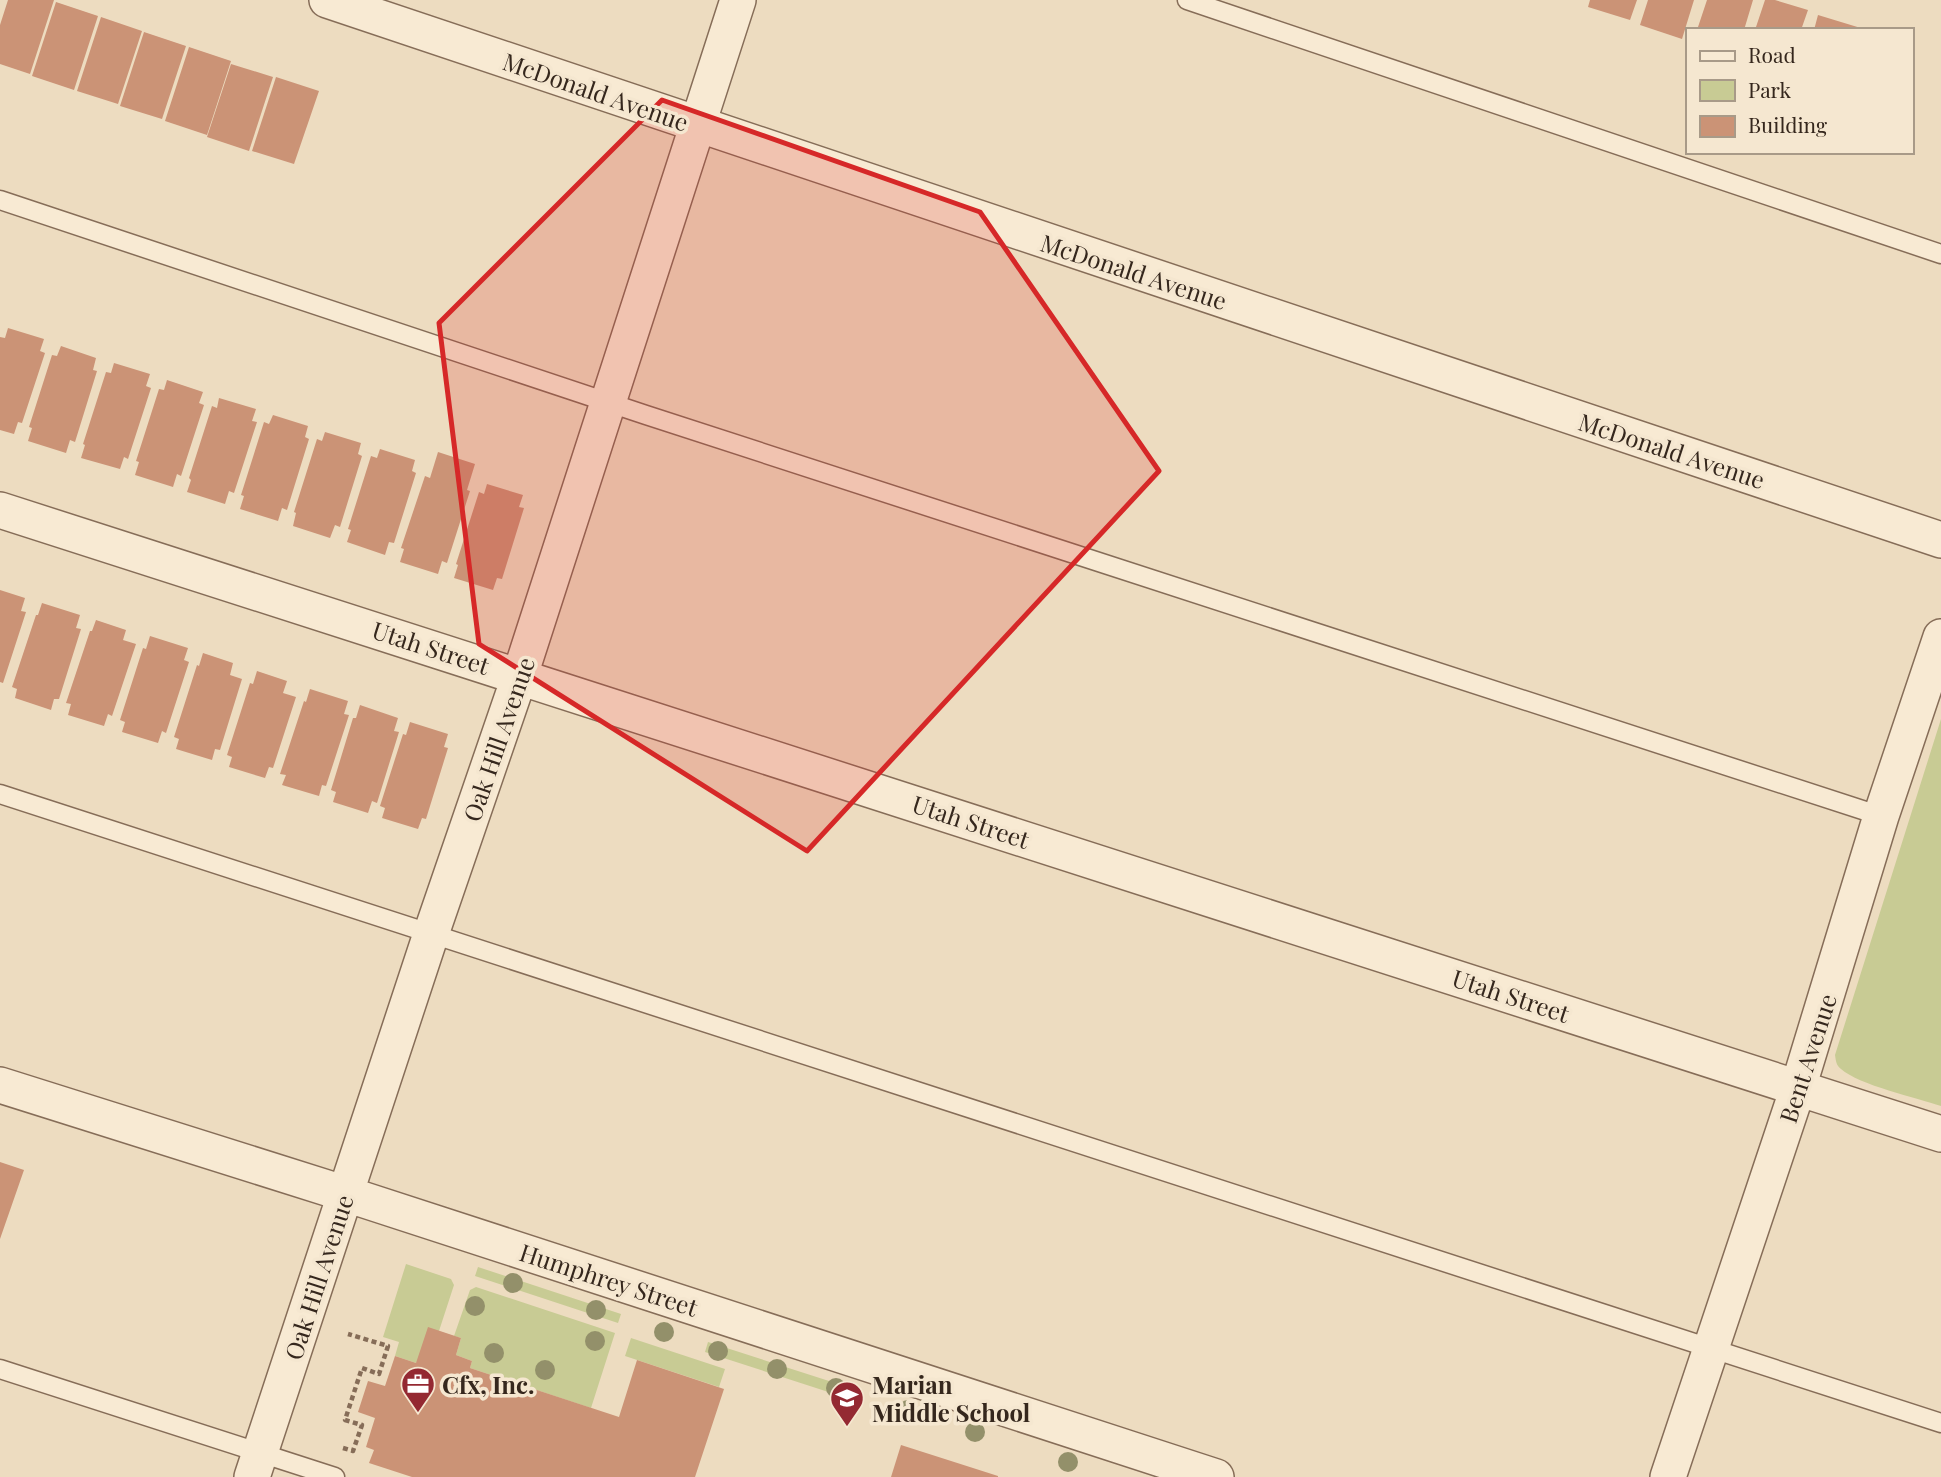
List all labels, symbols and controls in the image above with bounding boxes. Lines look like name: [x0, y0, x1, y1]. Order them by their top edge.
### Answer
legend: [1686, 28, 1913, 154]
text: Road: [1748, 40, 1796, 68]
street label: McDonald Avenue: [499, 44, 693, 138]
text: Park: [1748, 75, 1792, 103]
text: Building: [1748, 110, 1827, 138]
street label: McDonald Avenue: [1037, 226, 1231, 316]
street label: McDonald Avenue: [1575, 405, 1769, 495]
street label: Utah Street: [368, 613, 494, 681]
street label: Oak Hill Avenue: [455, 653, 541, 825]
street label: Utah Street: [908, 787, 1034, 855]
street label: Utah Street: [1448, 961, 1574, 1029]
street label: Bent Avenue: [1771, 989, 1843, 1127]
street label: Oak Hill Avenue: [276, 1190, 360, 1364]
street label: Humphrey Street: [516, 1235, 702, 1323]
office icon: Cfx, Inc.: [399, 1365, 437, 1414]
place label: Cfx, Inc.: [442, 1368, 534, 1400]
place label: Marian Middle School: [872, 1368, 1031, 1428]
school or university icon: Marian Middle School: [828, 1379, 866, 1428]

